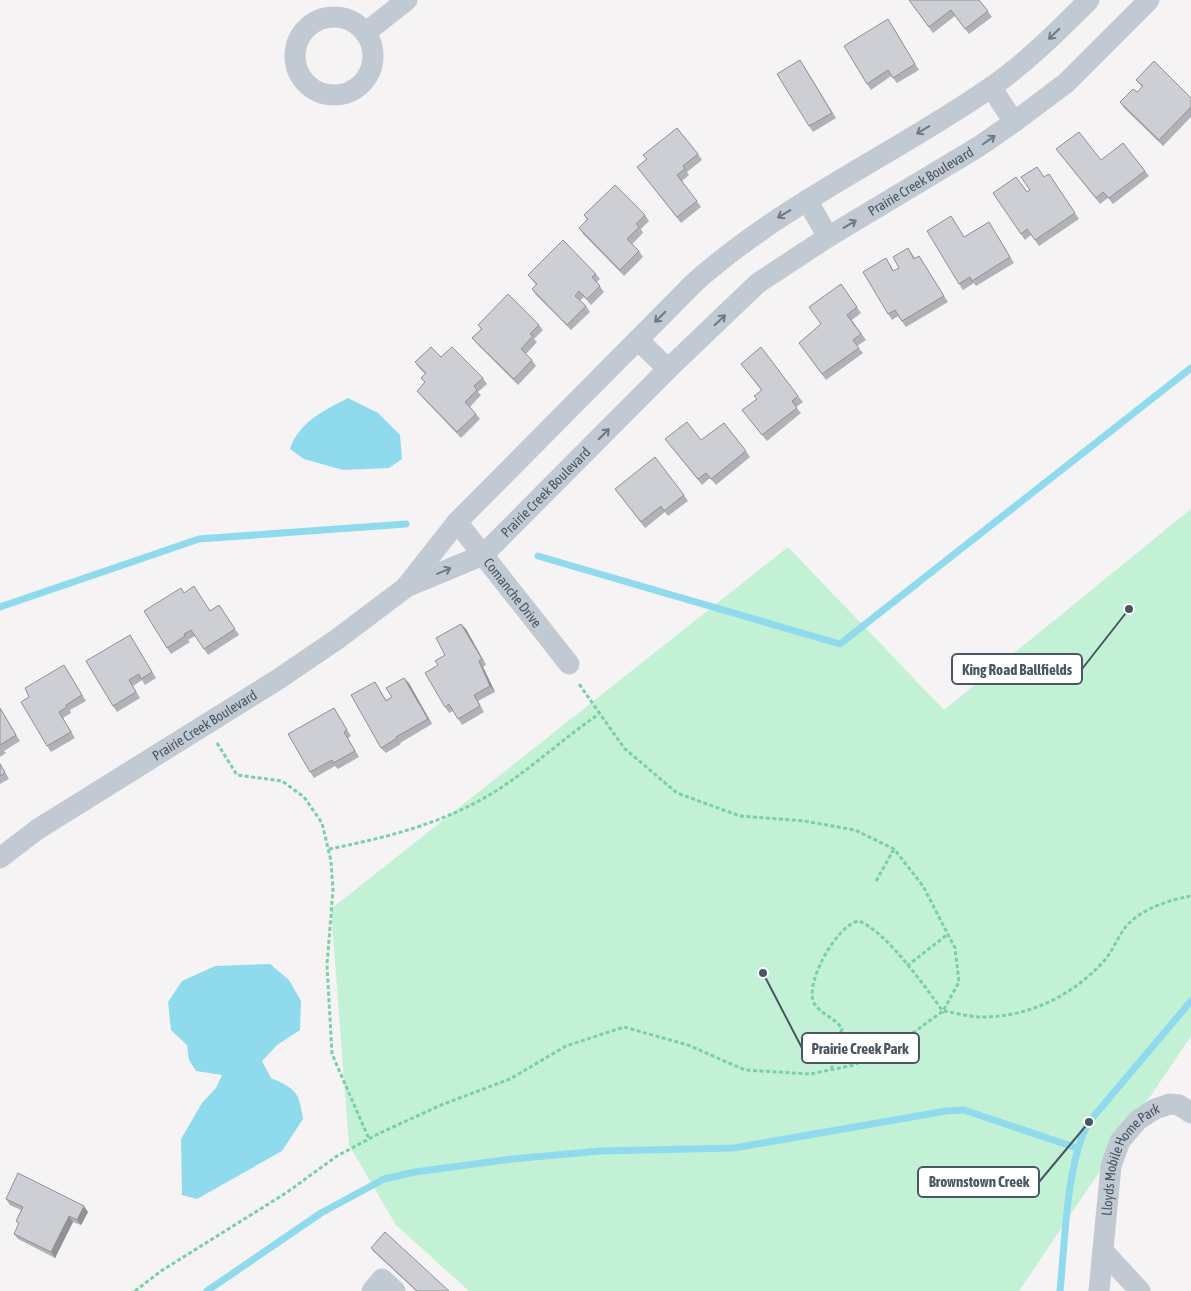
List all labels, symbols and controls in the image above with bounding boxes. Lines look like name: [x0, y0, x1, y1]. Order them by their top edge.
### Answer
one-way arrow: [1048, 28, 1060, 40]
one-way arrow: [917, 125, 931, 135]
one-way arrow: [982, 135, 996, 145]
street label: Prairie Creek Boulevard: [865, 144, 976, 219]
one-way arrow: [778, 209, 792, 219]
one-way arrow: [842, 218, 856, 228]
one-way arrow: [653, 311, 666, 323]
one-way arrow: [713, 314, 726, 326]
one-way arrow: [598, 428, 610, 440]
street label: Prairie Creek Boulevard: [497, 444, 594, 540]
street label: Comanche Drive: [481, 555, 545, 631]
one-way arrow: [436, 566, 451, 576]
callout: King Road Ballfields: [952, 654, 1082, 684]
text: King Road Ballfields: [962, 661, 1073, 678]
street label: Prairie Creek Boulevard: [149, 687, 260, 764]
callout: Prairie Creek Park: [802, 1033, 919, 1063]
text: Prairie Creek Park: [811, 1040, 909, 1057]
street label: Lloyds Mobile Home Park: [1098, 1100, 1162, 1217]
callout: Brownstown Creek: [918, 1167, 1039, 1197]
text: Brownstown Creek: [929, 1173, 1030, 1190]

